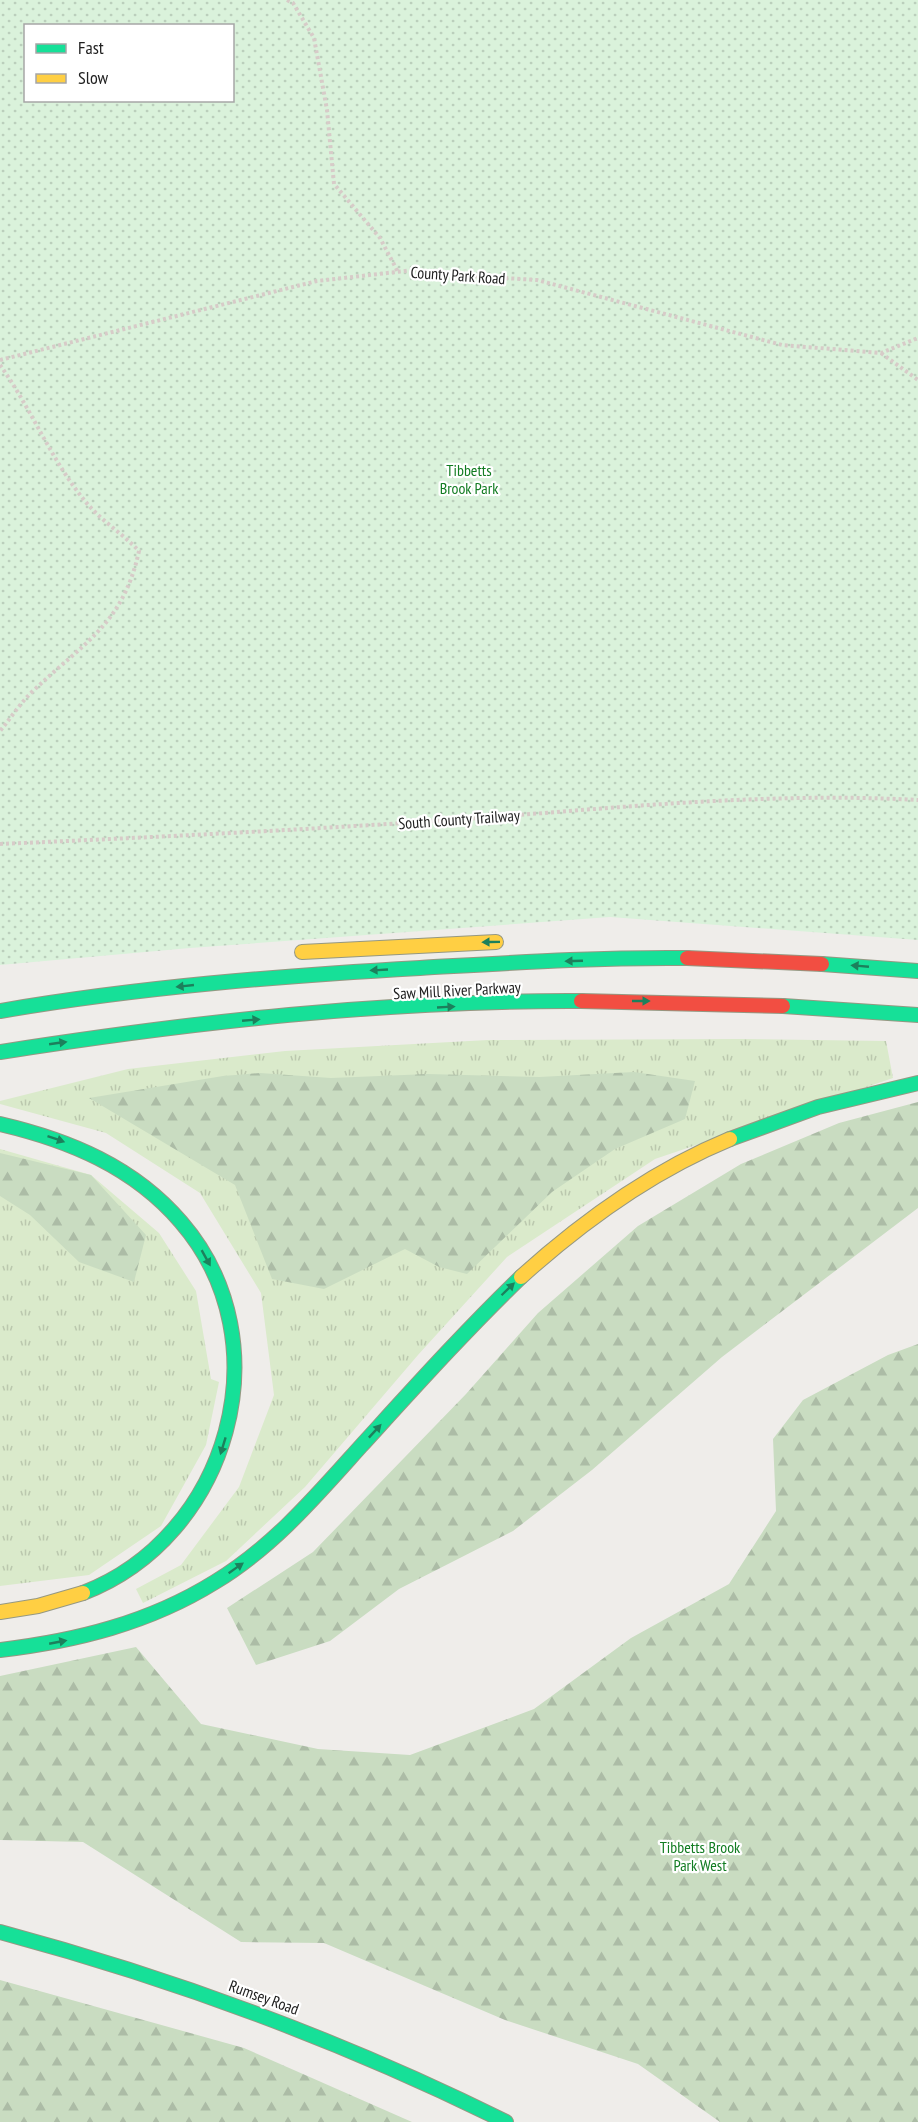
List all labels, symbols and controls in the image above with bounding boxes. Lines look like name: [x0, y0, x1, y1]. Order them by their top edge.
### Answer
legend: [24, 24, 234, 102]
text: Fast: [78, 36, 104, 59]
text: Slow: [78, 66, 109, 89]
street label: County Park Road: [410, 262, 506, 288]
park label: Tibbetts Brook Park: [440, 460, 499, 498]
street label: South County Trailway: [398, 805, 520, 833]
one-way arrow: [481, 938, 500, 947]
one-way arrow: [564, 957, 583, 966]
one-way arrow: [850, 961, 869, 971]
one-way arrow: [369, 966, 388, 975]
street label: Saw Mill River Parkway: [393, 977, 521, 1003]
one-way arrow: [175, 981, 194, 991]
one-way arrow: [631, 996, 650, 1006]
one-way arrow: [436, 1002, 455, 1011]
one-way arrow: [242, 1015, 261, 1025]
one-way arrow: [48, 1039, 67, 1048]
one-way arrow: [48, 1135, 66, 1145]
one-way arrow: [200, 1250, 211, 1266]
one-way arrow: [501, 1283, 515, 1297]
one-way arrow: [368, 1424, 382, 1439]
one-way arrow: [218, 1437, 227, 1455]
one-way arrow: [228, 1562, 244, 1574]
one-way arrow: [49, 1637, 68, 1646]
park label: Tibbetts Brook Park West: [660, 1837, 741, 1875]
street label: Rumsey Road: [226, 1975, 302, 2019]

